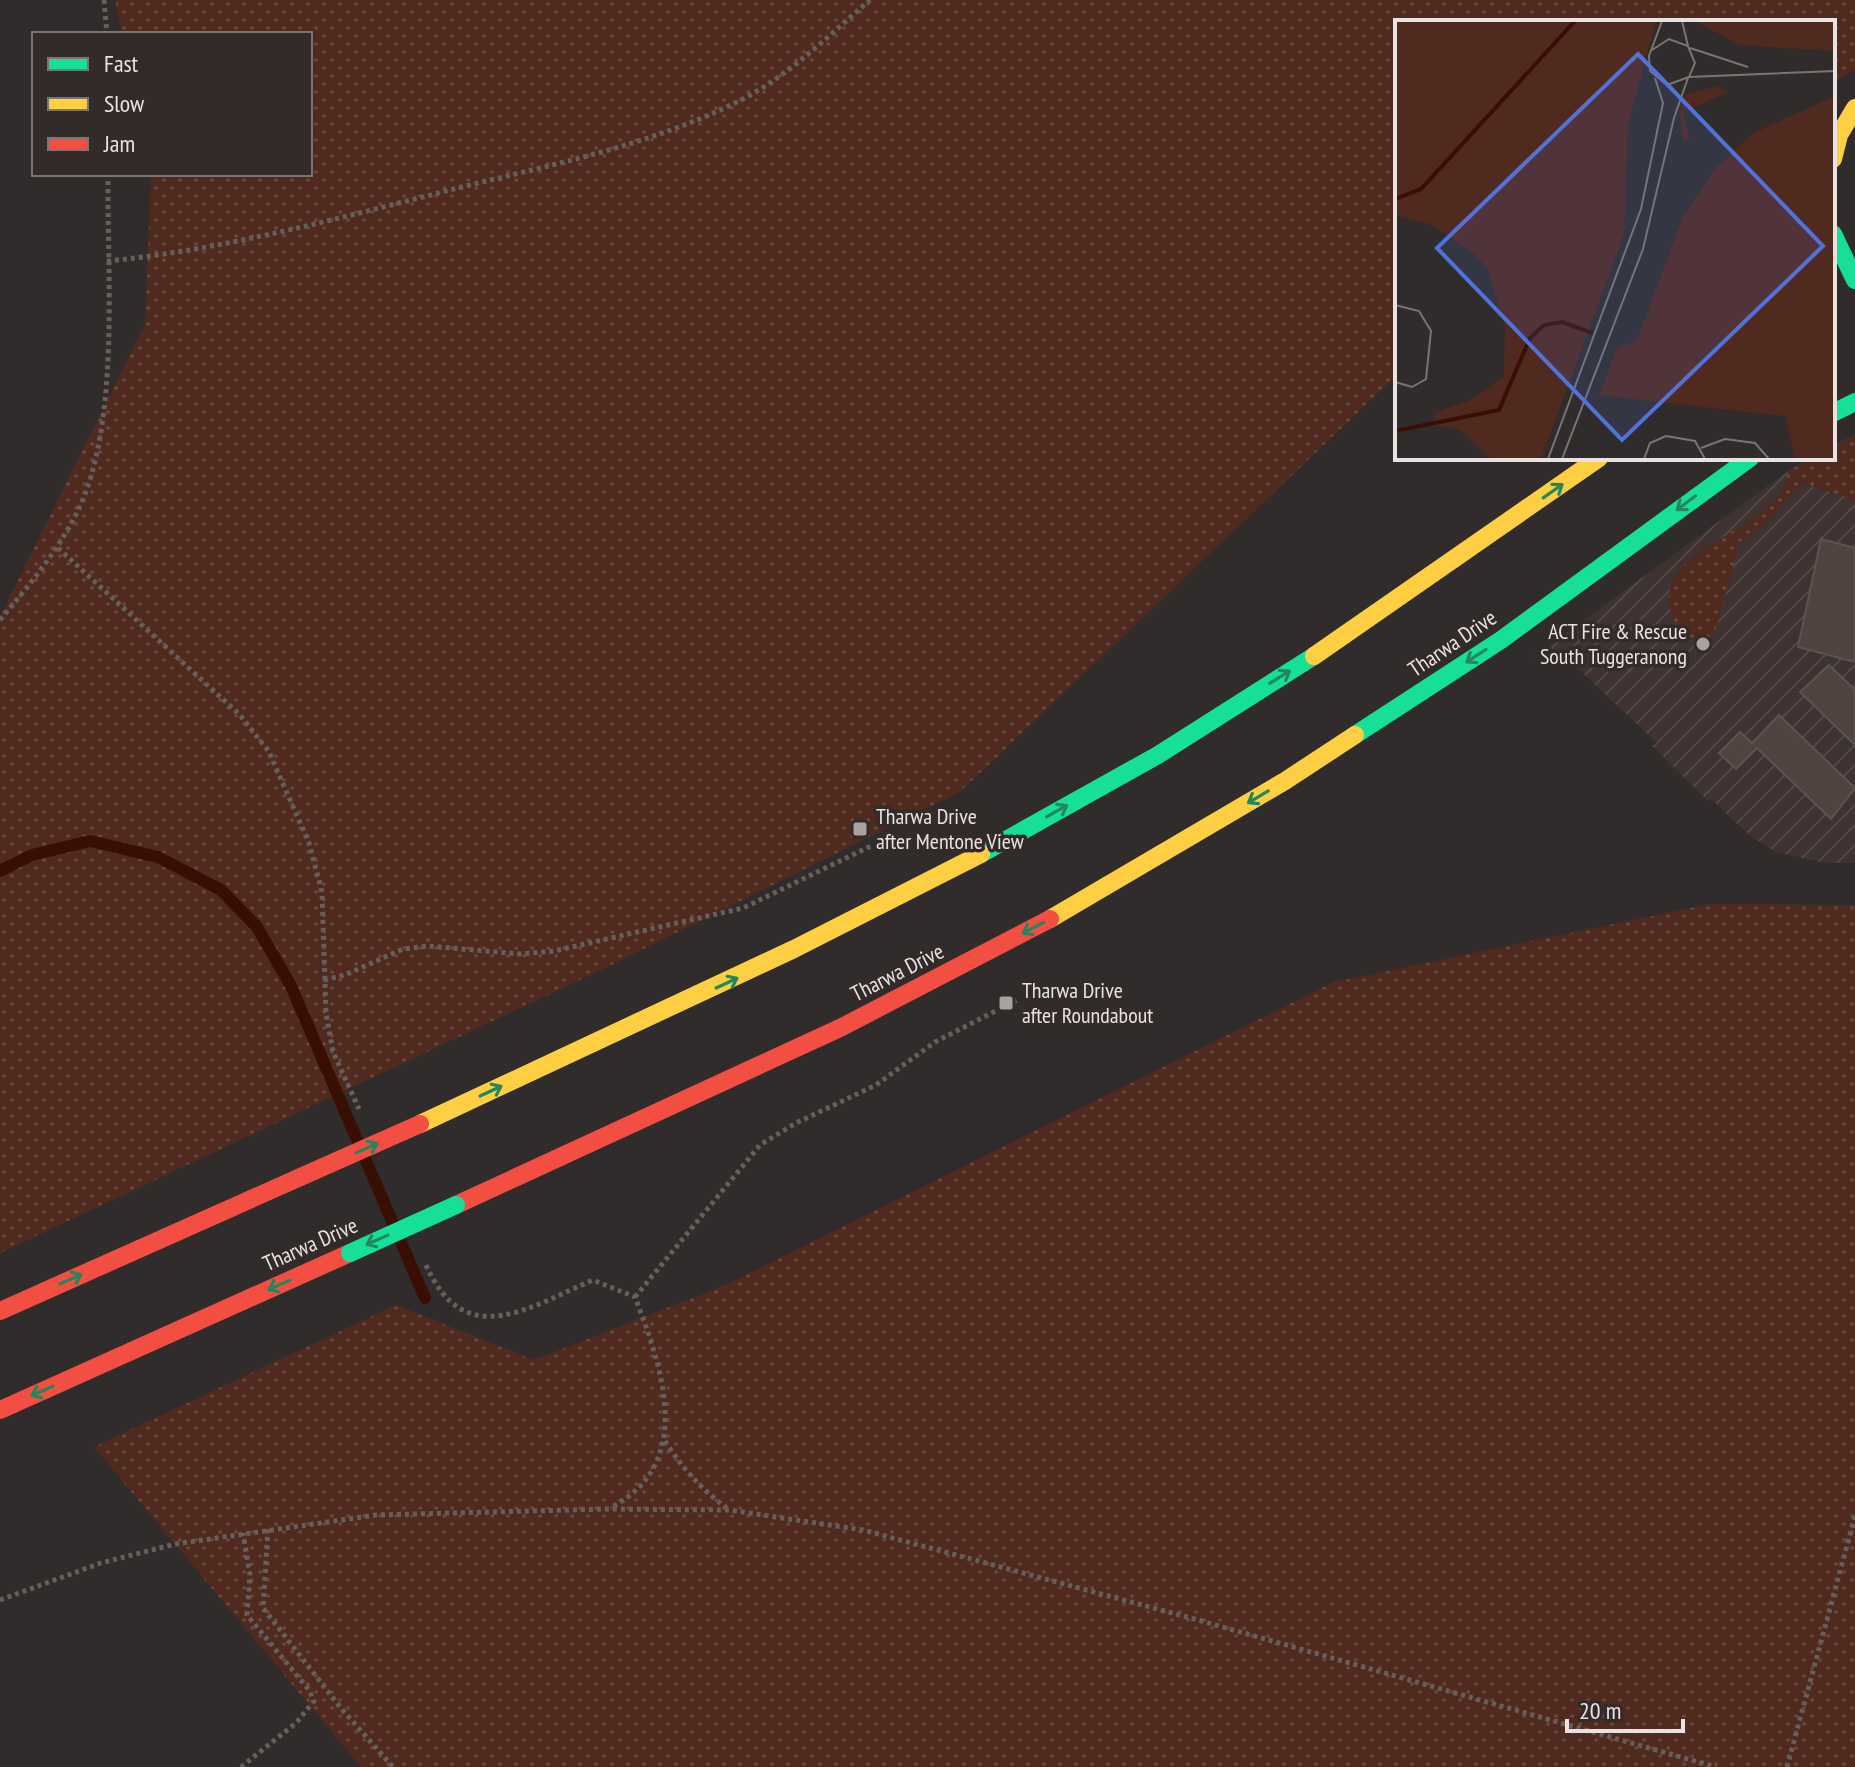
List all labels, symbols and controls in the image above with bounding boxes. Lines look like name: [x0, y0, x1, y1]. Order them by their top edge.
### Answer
inset map: [1395, 20, 1835, 460]
legend: [32, 32, 312, 176]
text: Fast: [104, 48, 139, 79]
text: Slow: [104, 88, 145, 119]
text: Jam: [103, 128, 135, 159]
one-way arrow: [1541, 483, 1563, 499]
one-way arrow: [1676, 494, 1697, 511]
street label: Tharwa Drive: [1402, 603, 1502, 683]
place label: ACT Fire & Rescue South Tuggeranong: [1540, 617, 1687, 670]
marker: ACT Fire & Rescue South Tuggeranong: [1694, 635, 1712, 653]
one-way arrow: [1466, 648, 1488, 665]
one-way arrow: [1268, 669, 1291, 685]
one-way arrow: [1247, 789, 1270, 805]
place label: Tharwa Drive after Mentone View: [876, 802, 1024, 855]
one-way arrow: [1045, 803, 1068, 819]
marker: Tharwa Drive after Mentone View: [851, 820, 869, 838]
one-way arrow: [1022, 920, 1046, 936]
street label: Tharwa Drive: [846, 937, 948, 1007]
one-way arrow: [715, 975, 739, 990]
place label: Tharwa Drive after Roundabout: [1022, 976, 1153, 1029]
marker: Tharwa Drive after Roundabout: [997, 994, 1015, 1012]
one-way arrow: [478, 1083, 503, 1098]
one-way arrow: [354, 1139, 379, 1154]
street label: Tharwa Drive: [258, 1211, 362, 1277]
one-way arrow: [366, 1234, 390, 1249]
one-way arrow: [59, 1271, 83, 1286]
one-way arrow: [267, 1278, 292, 1293]
one-way arrow: [30, 1385, 55, 1400]
scale bar: [1567, 1683, 1683, 1733]
text: 20 m: [1579, 1695, 1621, 1726]

